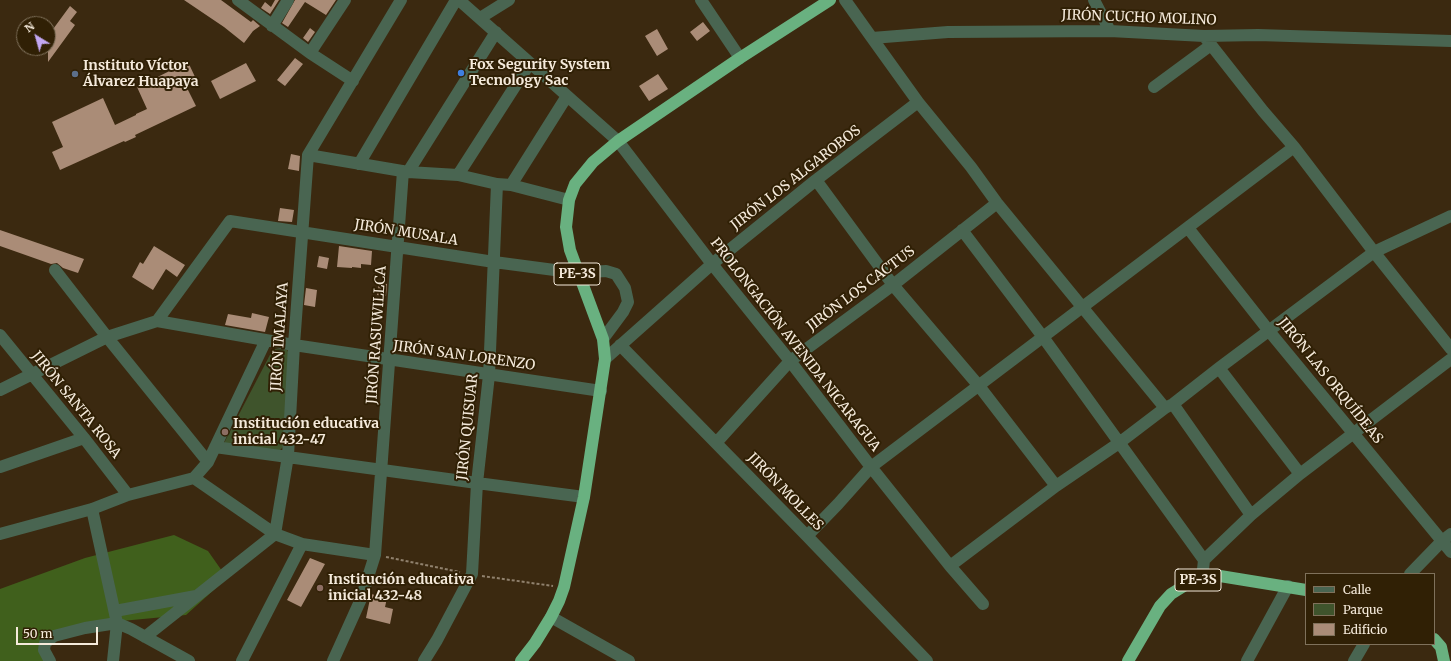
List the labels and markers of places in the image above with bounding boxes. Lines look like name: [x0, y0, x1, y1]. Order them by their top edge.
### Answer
place label: Fox Segurity System Tecnology Sac: [469, 57, 610, 90]
place label: Instituto Víctor Álvarez Huapaya: [83, 58, 199, 90]
marker: Fox Segurity System Tecnology Sac: [456, 68, 466, 78]
marker: Instituto Víctor Álvarez Huapaya: [70, 69, 80, 79]
place label: Institución educativa inicial 432-47: [233, 416, 379, 448]
marker: Institución educativa inicial 432-47: [220, 427, 230, 437]
place label: Institución educativa inicial 432-48: [328, 572, 474, 604]
marker: Institución educativa inicial 432-48: [315, 583, 325, 593]

